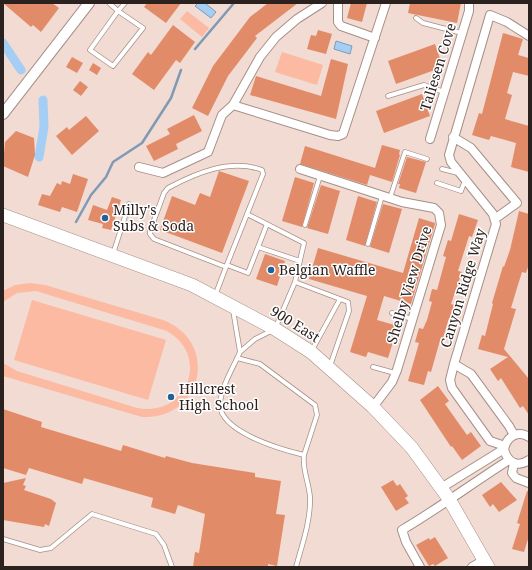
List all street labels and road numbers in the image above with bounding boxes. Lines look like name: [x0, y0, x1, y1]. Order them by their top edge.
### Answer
street label: Taliesen Cove: [415, 21, 460, 113]
street label: Shelby View Drive: [382, 224, 435, 346]
street label: Canyon Ridge Way: [435, 226, 490, 350]
street label: 900 East: [267, 301, 324, 346]

